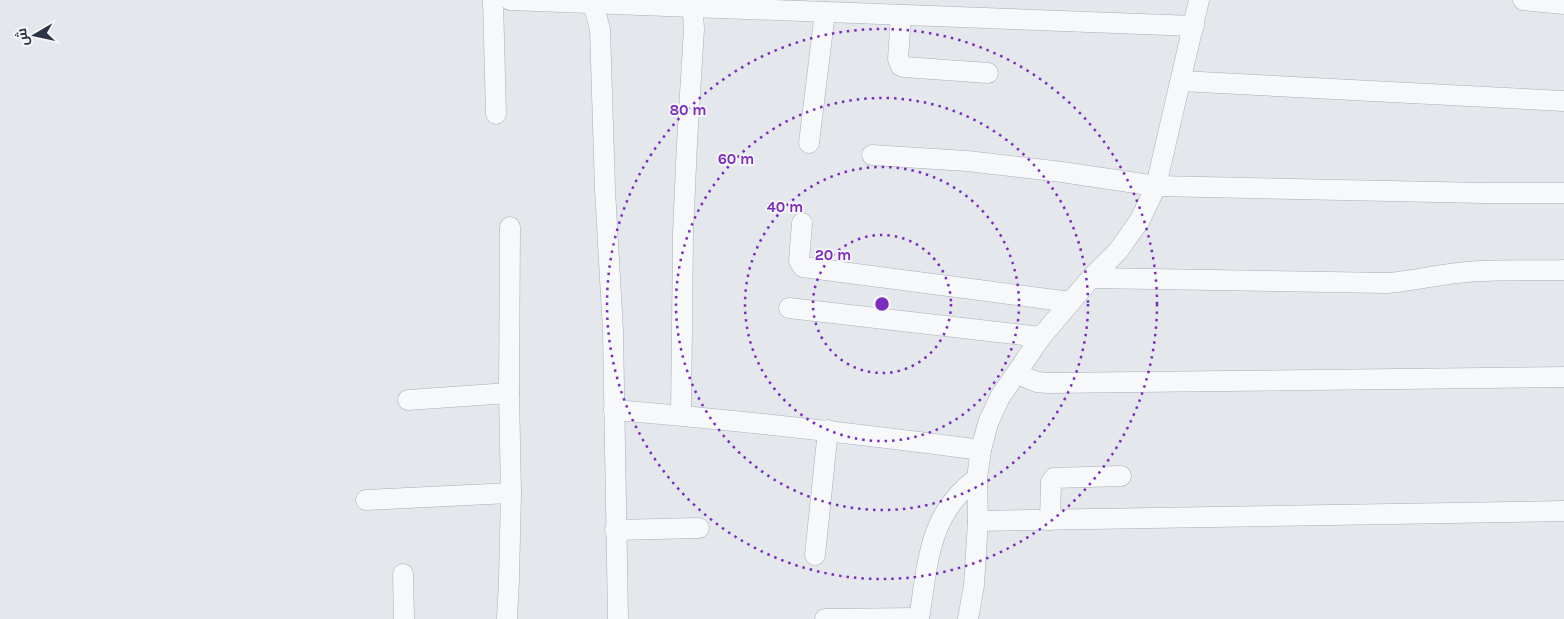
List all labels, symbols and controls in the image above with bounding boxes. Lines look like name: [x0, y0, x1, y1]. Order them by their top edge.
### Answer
north arrow: [10, 10, 60, 60]
text: ش: [13, 27, 32, 47]
text: 80 m: [669, 101, 707, 119]
text: 60 m: [718, 150, 754, 168]
text: 40 m: [767, 198, 803, 216]
text: 20 m: [815, 246, 851, 264]
centre of rings: [873, 295, 891, 313]

